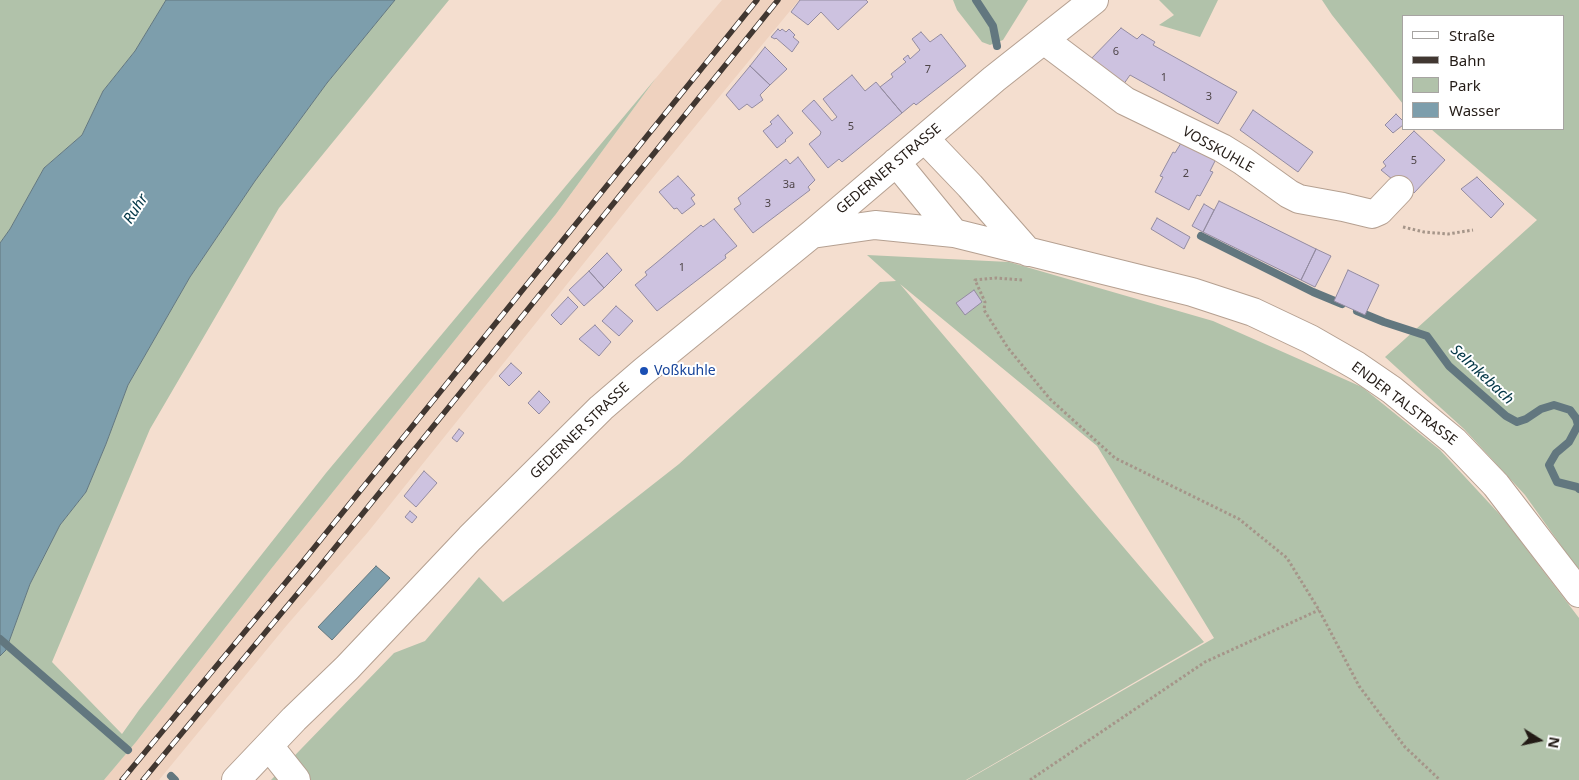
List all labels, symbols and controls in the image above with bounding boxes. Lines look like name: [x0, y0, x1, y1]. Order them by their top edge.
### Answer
legend: [1402, 15, 1564, 130]
text: Straße: [1449, 25, 1495, 45]
house number: 6: [1113, 45, 1119, 59]
text: Bahn: [1449, 50, 1486, 70]
house number: 7: [925, 63, 931, 77]
house number: 1: [1161, 71, 1167, 85]
text: Park: [1449, 75, 1481, 95]
house number: 3: [1206, 90, 1212, 104]
text: Wasser: [1449, 100, 1500, 120]
street label: GEDERNER STRASSE: [833, 120, 945, 218]
house number: 5: [848, 120, 854, 134]
street label: VOSSKUHLE: [1179, 124, 1257, 176]
house number: 5: [1411, 154, 1417, 168]
house number: 2: [1183, 167, 1189, 181]
house number: 3a: [783, 178, 795, 192]
water label: Ruhr: [120, 191, 152, 227]
house number: 3: [765, 197, 771, 211]
house number: 1: [679, 261, 685, 275]
water label: Selmkebach: [1447, 341, 1517, 409]
street label: ENDER TALSTRASSE: [1348, 359, 1460, 449]
place label: Voßkuhle: [654, 363, 716, 379]
marker: Voßkuhle: [638, 365, 650, 377]
street label: GEDERNER STRASSE: [527, 379, 633, 483]
north arrow: [1514, 715, 1564, 765]
text: N: [1544, 735, 1565, 750]

